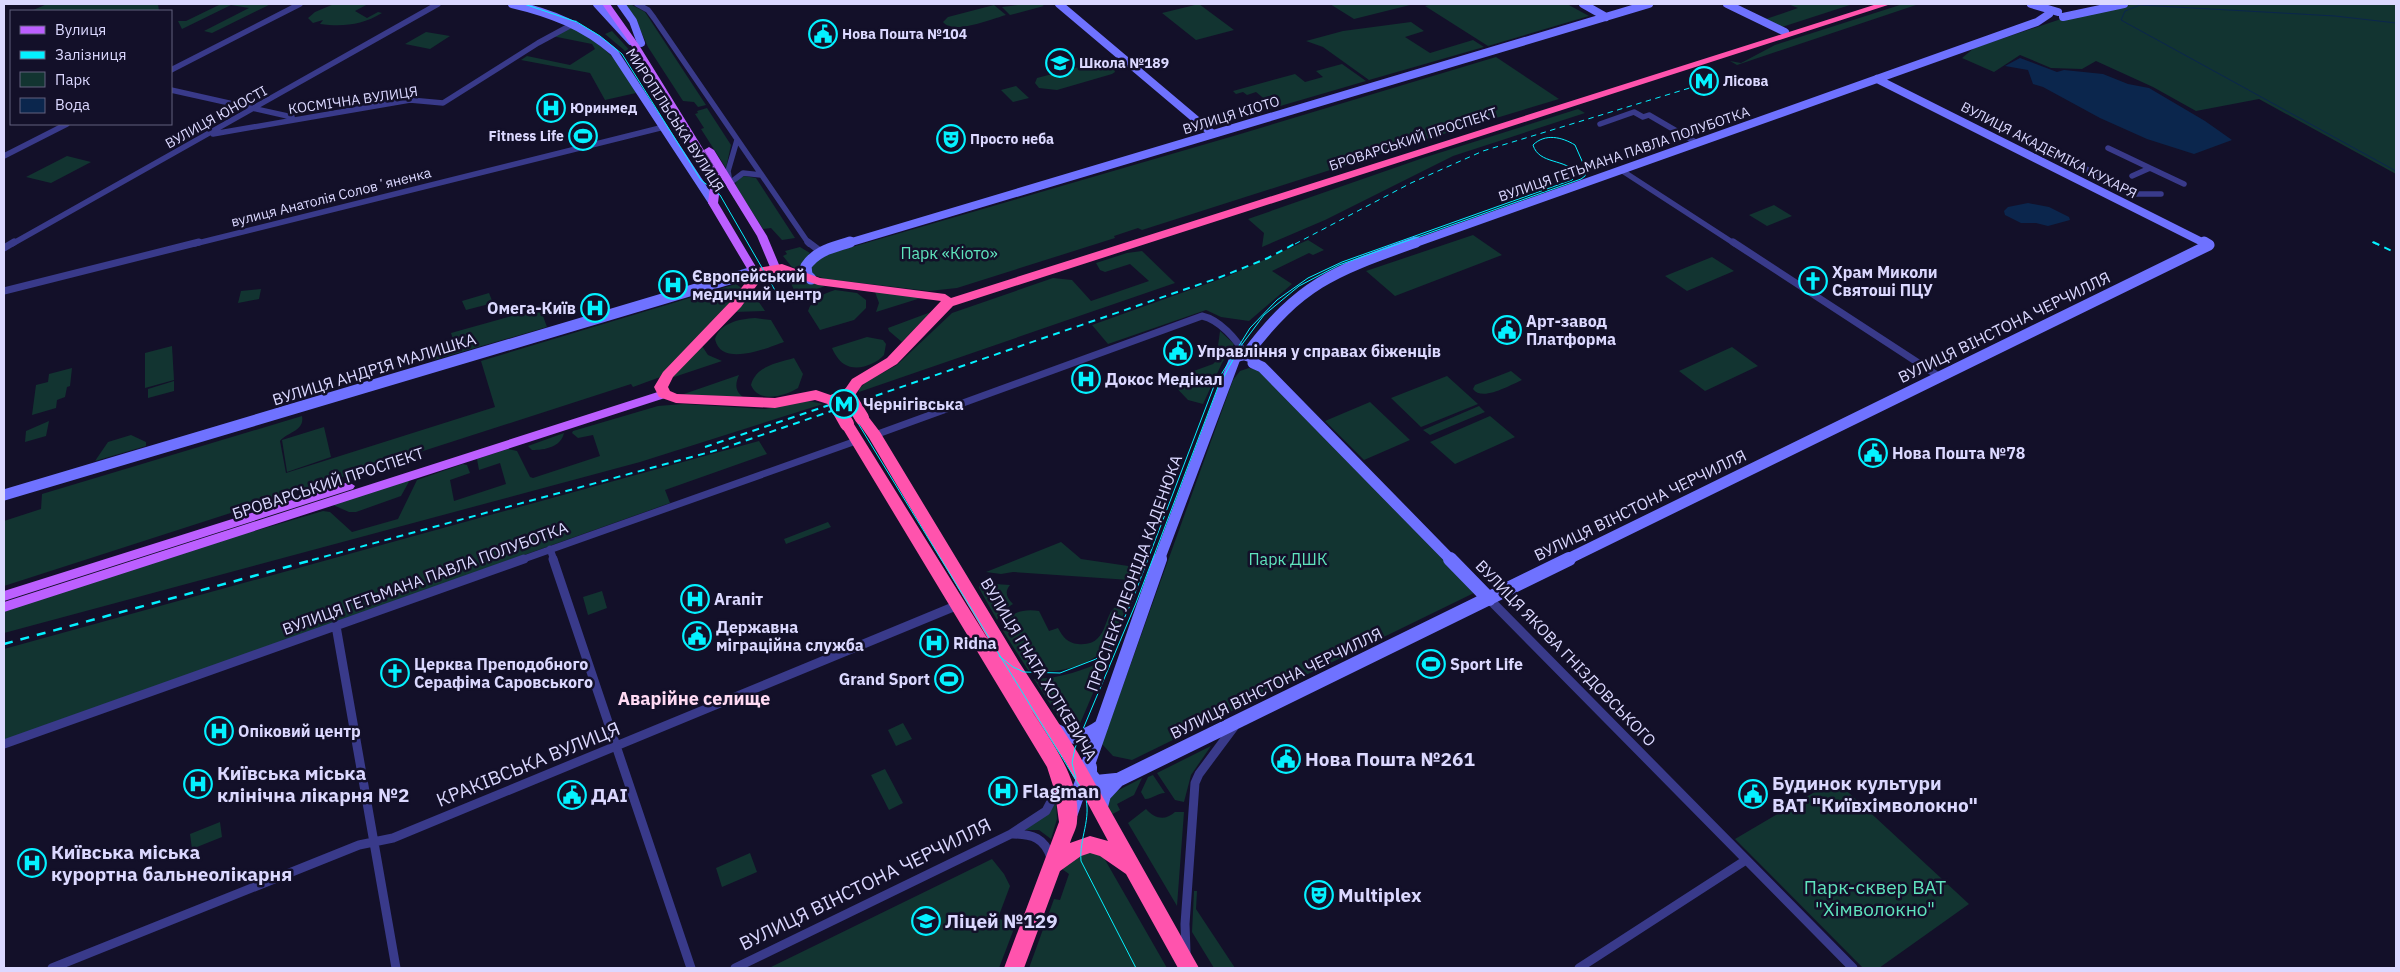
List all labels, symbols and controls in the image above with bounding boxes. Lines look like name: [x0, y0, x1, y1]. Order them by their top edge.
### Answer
legend: [10, 10, 172, 125]
public building icon: Нова Пошта №104: [808, 19, 838, 49]
text: Вулиця: [55, 20, 106, 39]
place label: Нова Пошта №104: [842, 25, 967, 43]
text: Залізниця: [55, 45, 126, 64]
street label: МИРОПІЛЬСЬКА ВУЛИЦЯ: [622, 45, 728, 195]
school or university icon: Школа №189: [1045, 48, 1075, 78]
place label: Школа №189: [1079, 54, 1169, 72]
metro station icon: Лісова: [1689, 66, 1719, 96]
text: Парк: [55, 70, 90, 89]
place label: Лісова: [1723, 72, 1768, 90]
street label: ВУЛИЦЯ ЮНОСТІ: [162, 82, 270, 152]
street label: КОСМІЧНА ВУЛИЦЯ: [287, 82, 419, 118]
street label: ВУЛИЦЯ КІОТО: [1180, 92, 1282, 138]
hospital icon: Юринмед: [536, 93, 566, 123]
text: Вода: [55, 95, 90, 114]
street label: ВУЛИЦЯ АКАДЕМІКА КУХАРЯ: [1958, 98, 2140, 202]
place label: Юринмед: [570, 99, 637, 117]
street label: БРОВАРСЬКИЙ ПРОСПЕКТ: [1326, 102, 1499, 175]
street label: ВУЛИЦЯ ГЕТЬМАНА ПАВЛА ПОЛУБОТКА: [1496, 102, 1752, 206]
sports icon: Fitness Life: [568, 121, 598, 151]
theatre icon: Просто неба: [936, 124, 966, 154]
place label: Fitness Life: [489, 127, 564, 145]
place label: Просто неба: [970, 130, 1054, 148]
street label: вулиця Анатолія Соловʼяненка: [229, 163, 433, 231]
park label: Парк «Кіото»: [900, 243, 998, 263]
place label: Храм Миколи Святоші ПЦУ: [1832, 262, 1938, 300]
place label: Європейський медичний центр: [692, 266, 822, 304]
church icon: Храм Миколи Святоші ПЦУ: [1798, 266, 1828, 296]
street label: ВУЛИЦЯ ВІНСТОНА ЧЕРЧИЛЛЯ: [1895, 267, 2113, 387]
hospital icon: Європейський медичний центр: [658, 270, 688, 300]
hospital icon: Омега-Київ: [580, 293, 610, 323]
place label: Омега-Київ: [487, 298, 576, 318]
place label: Арт-завод Платформа: [1526, 311, 1616, 349]
public building icon: Арт-завод Платформа: [1492, 315, 1522, 345]
street label: ВУЛИЦЯ АНДРІЯ МАЛИШКА: [270, 328, 478, 410]
public building icon: Управління у справах біженців: [1163, 336, 1193, 366]
place label: Управління у справах біженців: [1197, 341, 1441, 361]
hospital icon: Докос Медікал: [1071, 364, 1101, 394]
place label: Докос Медікал: [1105, 369, 1223, 389]
metro station icon: Чернігівська: [829, 389, 859, 419]
place label: Чернігівська: [863, 394, 963, 414]
public building icon: Нова Пошта №78: [1858, 438, 1888, 468]
street label: БРОВАРСЬКИЙ ПРОСПЕКТ: [229, 442, 427, 524]
place label: Нова Пошта №78: [1892, 443, 2025, 463]
street label: ВУЛИЦЯ ВІНСТОНА ЧЕРЧИЛЛЯ: [1531, 445, 1749, 565]
street label: ПРОСПЕКТ ЛЕОНІДА КАДЕНЮКА: [1082, 452, 1186, 694]
street label: ВУЛИЦЯ ГЕТЬМАНА ПАВЛА ПОЛУБОТКА: [280, 517, 570, 639]
park label: Парк ДШК: [1249, 549, 1328, 569]
street label: ВУЛИЦЯ ЯКОВА ГНІЗДОВСЬКОГО: [1472, 556, 1660, 750]
street label: ВУЛИЦЯ ГНАТА ХОТКЕВИЧА: [976, 574, 1102, 764]
hospital icon: Агапіт: [680, 584, 710, 614]
place label: Агапіт: [714, 589, 763, 609]
place label: Державна міграційна служба: [716, 617, 864, 655]
public building icon: Державна міграційна служба: [682, 621, 712, 651]
street label: ВУЛИЦЯ ВІНСТОНА ЧЕРЧИЛЛЯ: [1167, 623, 1385, 743]
hospital icon: Ridna: [919, 628, 949, 658]
place label: Ridna: [953, 633, 997, 653]
sports icon: Sport Life: [1416, 649, 1446, 679]
place label: Церква Преподобного Серафіма Саровського: [414, 654, 593, 692]
place label: Sport Life: [1450, 654, 1523, 674]
church icon: Церква Преподобного Серафіма Саровського: [380, 658, 410, 688]
sports icon: Grand Sport: [934, 664, 964, 694]
place label: Grand Sport: [839, 669, 930, 689]
district label: Аварійне селище: [618, 687, 770, 710]
hospital icon: Опіковий центр: [204, 716, 234, 746]
street label: КРАКІВСЬКА ВУЛИЦЯ: [433, 716, 623, 812]
place label: Опіковий центр: [238, 721, 361, 741]
public building icon: Нова Пошта №261: [1271, 744, 1301, 774]
place label: Нова Пошта №261: [1305, 747, 1475, 771]
place label: Київська міська клінічна лікарня №2: [217, 761, 409, 807]
hospital icon: Київська міська клінічна лікарня №2: [183, 769, 213, 799]
place label: Будинок культури ВАТ "Київхімволокно": [1772, 771, 1978, 817]
hospital icon: Flagman: [988, 776, 1018, 806]
place label: Flagman: [1022, 779, 1099, 803]
public building icon: Будинок культури ВАТ "Київхімволокно": [1738, 779, 1768, 809]
public building icon: ДАІ: [557, 780, 587, 810]
place label: ДАІ: [591, 783, 628, 807]
street label: ВУЛИЦЯ ВІНСТОНА ЧЕРЧИЛЛЯ: [735, 812, 995, 956]
place label: Київська міська курортна бальнеолікарня: [51, 840, 292, 886]
hospital icon: Київська міська курортна бальнеолікарня: [17, 848, 47, 878]
park label: Парк-сквер ВАТ "Хімволокно": [1804, 875, 1946, 921]
theatre icon: Multiplex: [1304, 880, 1334, 910]
place label: Multiplex: [1338, 883, 1422, 907]
school or university icon: Ліцей №129: [911, 906, 941, 936]
place label: Ліцей №129: [945, 909, 1058, 933]

